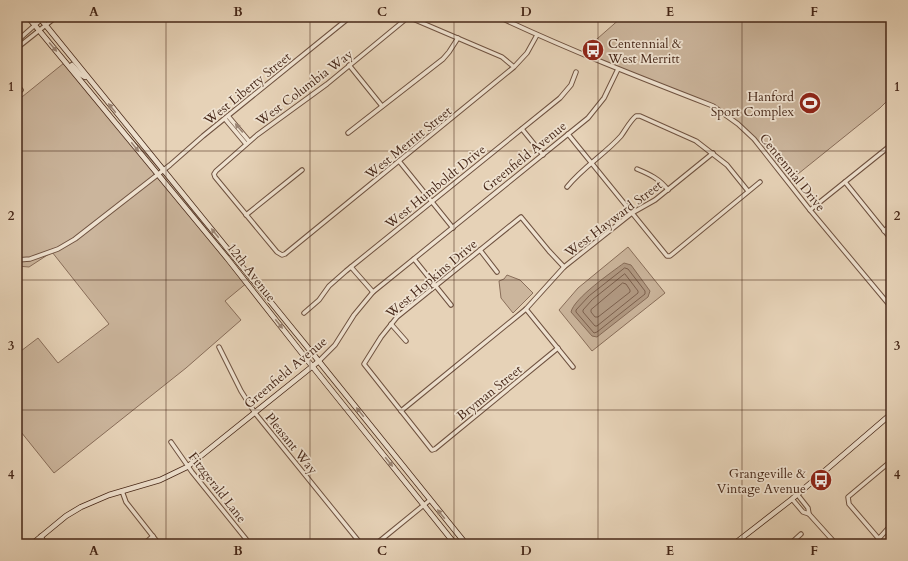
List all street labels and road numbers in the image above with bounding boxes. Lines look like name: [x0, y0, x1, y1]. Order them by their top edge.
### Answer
street label: West Columbia Way: [252, 45, 357, 131]
street label: West Liberty Street: [200, 48, 295, 130]
street label: West Merritt Street: [361, 102, 456, 184]
street label: Greenfield Avenue: [479, 117, 571, 196]
street label: Centennial Drive: [755, 130, 829, 215]
street label: West Humboldt Drive: [381, 141, 490, 234]
street label: West Hayward Street: [560, 176, 666, 262]
street label: West Hopkins Drive: [381, 235, 481, 323]
street label: 12th Avenue: [223, 239, 280, 306]
street label: Greenfield Avenue: [240, 333, 331, 413]
street label: Bryman Street: [453, 361, 526, 425]
street label: Pleasant Way: [261, 409, 322, 478]
street label: Fitzgerald Lane: [184, 449, 251, 527]

